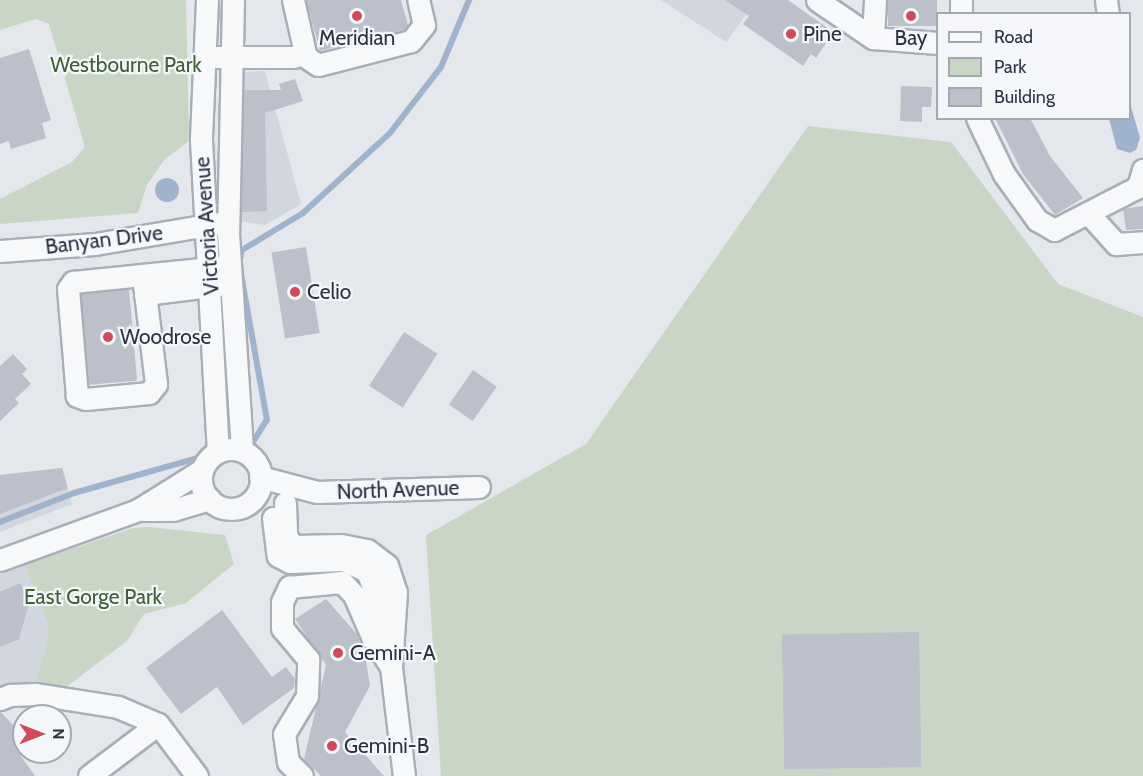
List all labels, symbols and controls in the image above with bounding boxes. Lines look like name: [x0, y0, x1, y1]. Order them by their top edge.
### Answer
marker: Meridian: [350, 9, 364, 23]
marker: Bay: [904, 9, 918, 23]
legend: [936, 12, 1131, 120]
place label: Pine: [803, 21, 842, 47]
place label: Meridian: [319, 25, 395, 51]
place label: Bay: [895, 25, 927, 51]
text: Road: [994, 26, 1033, 48]
marker: Pine: [784, 27, 798, 41]
park label: Westbourne Park: [50, 52, 202, 78]
text: Park: [994, 56, 1026, 78]
text: Building: [994, 86, 1055, 108]
street label: Victoria Avenue: [190, 156, 224, 296]
street label: Banyan Drive: [44, 220, 164, 260]
place label: Celio: [307, 279, 351, 305]
marker: Celio: [288, 285, 302, 299]
place label: Woodrose: [120, 324, 211, 350]
marker: Woodrose: [101, 330, 115, 344]
street label: North Avenue: [336, 475, 460, 505]
park label: East Gorge Park: [24, 584, 162, 610]
place label: Gemini-A: [350, 640, 436, 666]
marker: Gemini-A: [331, 646, 345, 660]
north arrow: [12, 704, 72, 764]
text: N: [49, 728, 68, 740]
place label: Gemini-B: [344, 733, 429, 759]
marker: Gemini-B: [325, 739, 339, 753]

